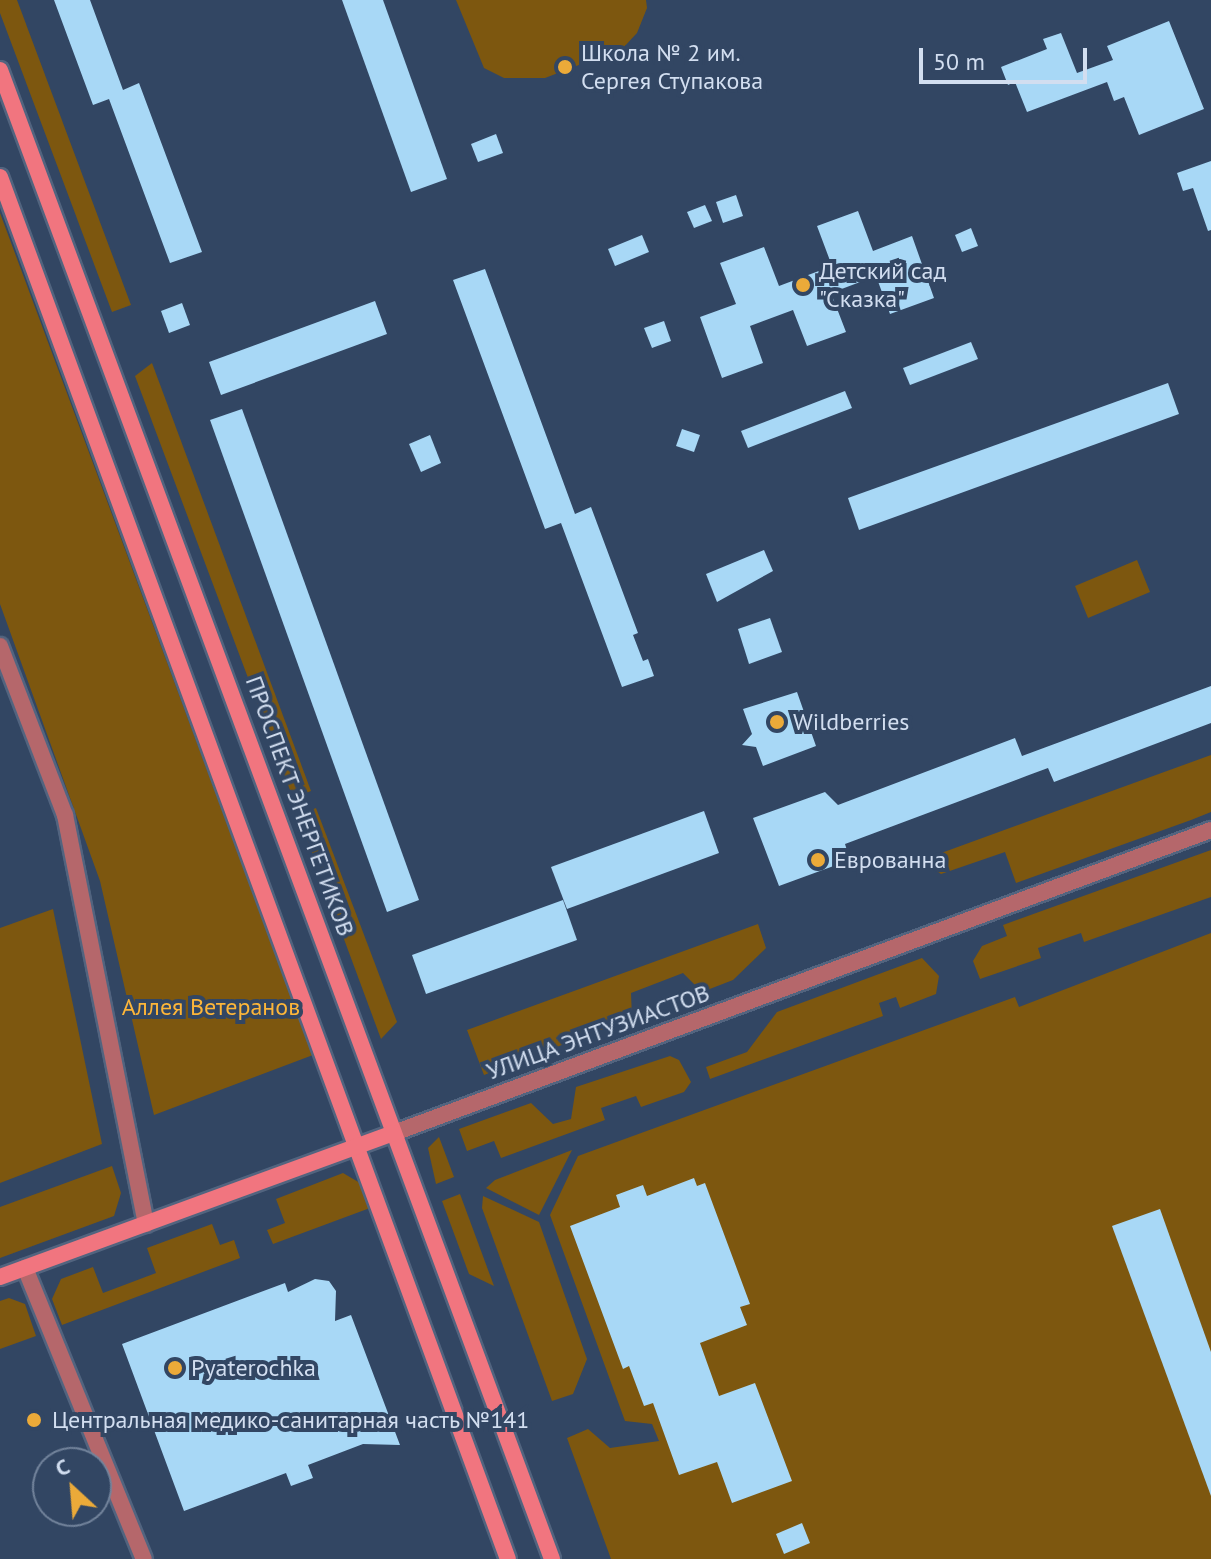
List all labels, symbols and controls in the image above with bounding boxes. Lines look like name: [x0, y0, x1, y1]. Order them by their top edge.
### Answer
scale bar: [923, 32, 1091, 82]
place label: Школа № 2 им. Сергея Ступакова: [581, 39, 763, 95]
text: 50 m: [933, 46, 985, 77]
marker: Школа № 2 им. Сергея Ступакова: [556, 58, 574, 76]
place label: Детский сад "Сказка": [819, 257, 946, 313]
marker: Детский сад "Сказка": [794, 276, 812, 294]
street label: ПРОСПЕКТ ЭНЕРГЕТИКОВ: [239, 672, 361, 940]
place label: Wildberries: [793, 708, 909, 736]
marker: Wildberries: [768, 713, 786, 731]
place label: Еврованна: [834, 846, 946, 874]
marker: Еврованна: [809, 851, 827, 869]
street label: УЛИЦА ЭНТУЗИАСТОВ: [482, 978, 714, 1086]
park label: Аллея Ветеранов: [122, 993, 300, 1021]
place label: Pyaterochka: [191, 1354, 316, 1382]
marker: Pyaterochka: [166, 1359, 184, 1377]
place label: Центральная медико-санитарная часть №141: [52, 1406, 530, 1434]
marker: Центральная медико-санитарная часть №141: [23, 1409, 45, 1431]
north arrow: [32, 1447, 112, 1527]
text: С: [51, 1452, 74, 1483]

